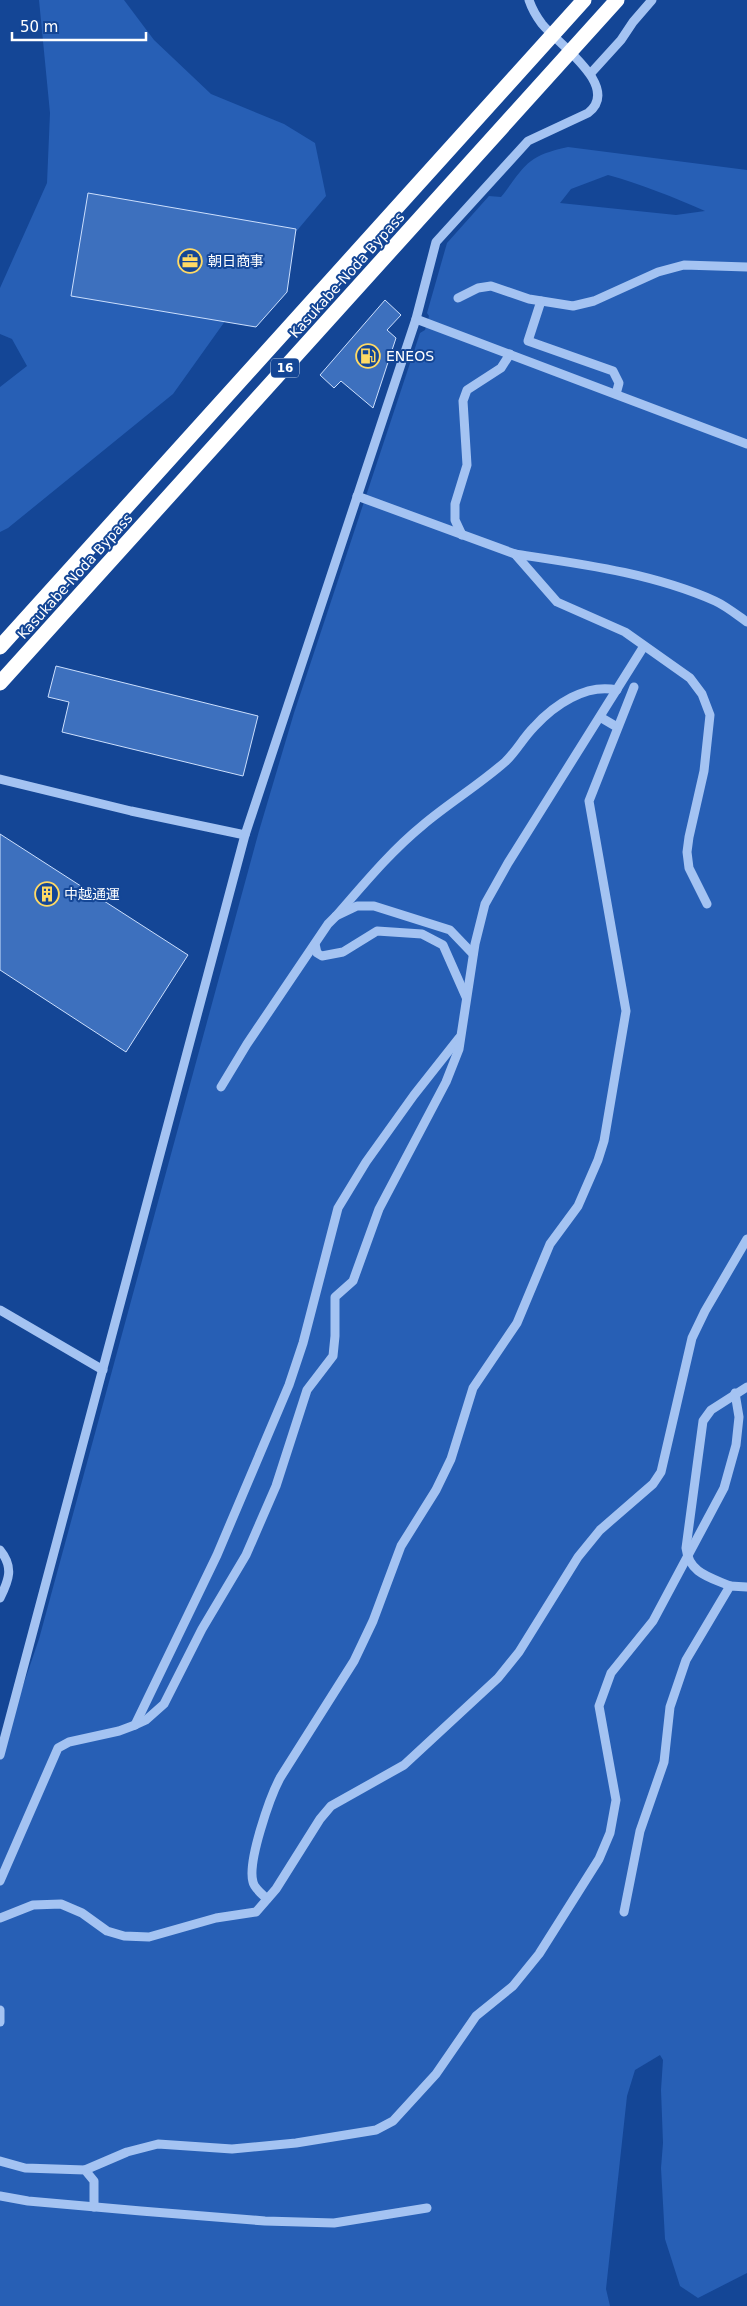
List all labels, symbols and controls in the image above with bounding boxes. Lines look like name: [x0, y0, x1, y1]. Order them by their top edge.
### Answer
scale bar: [12, 10, 146, 42]
text: 50 m: [20, 18, 58, 36]
street label: Kasukabe-Noda Bypass: [286, 209, 408, 341]
office icon: 朝日商事: [177, 248, 203, 274]
place label: 朝日商事: [208, 253, 264, 269]
fuel station icon: ENEOS: [355, 343, 381, 369]
place label: ENEOS: [386, 348, 434, 364]
road number: 16: [271, 358, 299, 378]
street label: Kasukabe-Noda Bypass: [14, 510, 136, 642]
building icon: 中越通運: [34, 881, 60, 907]
place label: 中越通運: [64, 886, 120, 902]

